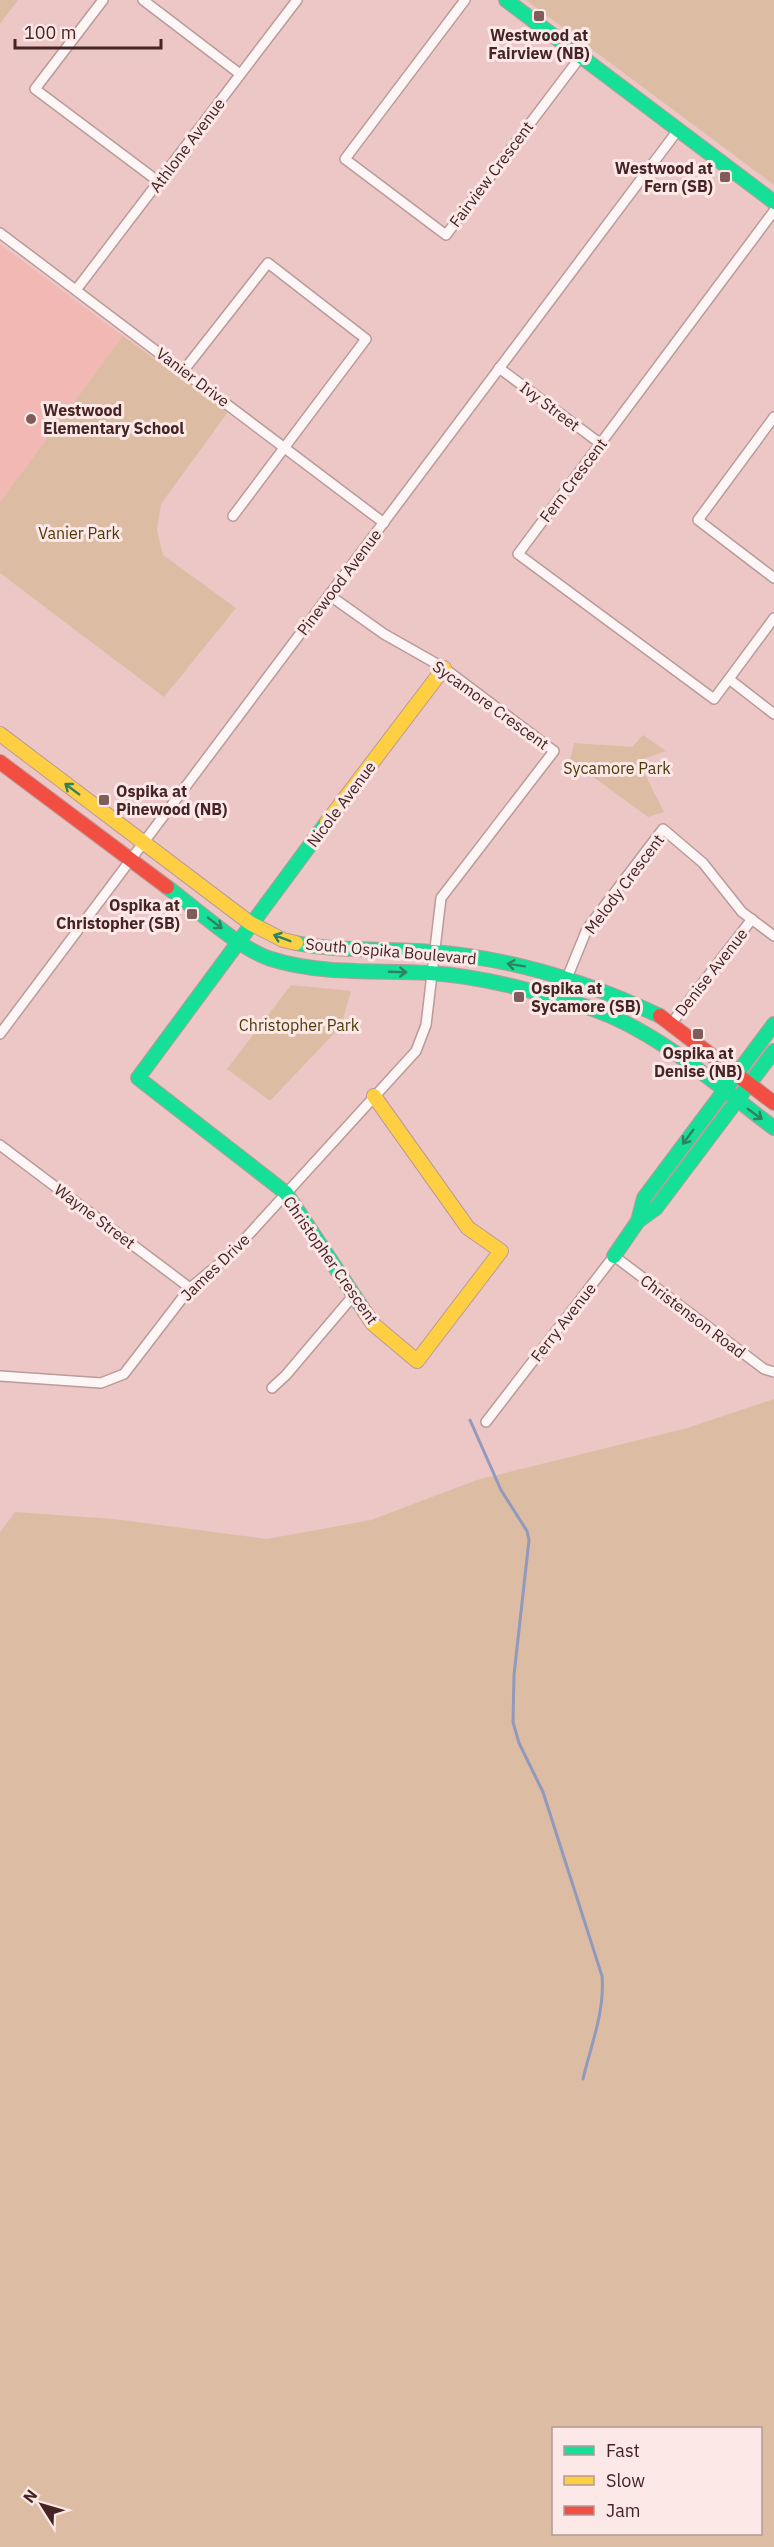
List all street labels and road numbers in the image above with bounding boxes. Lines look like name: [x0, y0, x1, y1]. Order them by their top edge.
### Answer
street label: Athlone Avenue: [145, 94, 229, 196]
street label: Fairview Crescent: [445, 117, 537, 231]
street label: Vanier Drive: [152, 343, 234, 411]
street label: Ivy Street: [516, 377, 584, 435]
street label: Fern Crescent: [535, 434, 611, 526]
street label: Pinewood Avenue: [292, 525, 386, 639]
street label: Sycamore Crescent: [429, 656, 553, 754]
street label: Nicole Avenue: [302, 757, 380, 851]
street label: Melody Crescent: [580, 830, 668, 938]
street label: Denise Avenue: [670, 924, 752, 1020]
street label: South Ospika Boulevard: [305, 934, 477, 968]
street label: Wayne Street: [51, 1179, 139, 1253]
street label: Christopher Crescent: [279, 1192, 383, 1328]
street label: James Drive: [176, 1229, 254, 1305]
street label: Christenson Road: [637, 1270, 749, 1362]
street label: Ferry Avenue: [526, 1278, 600, 1365]

